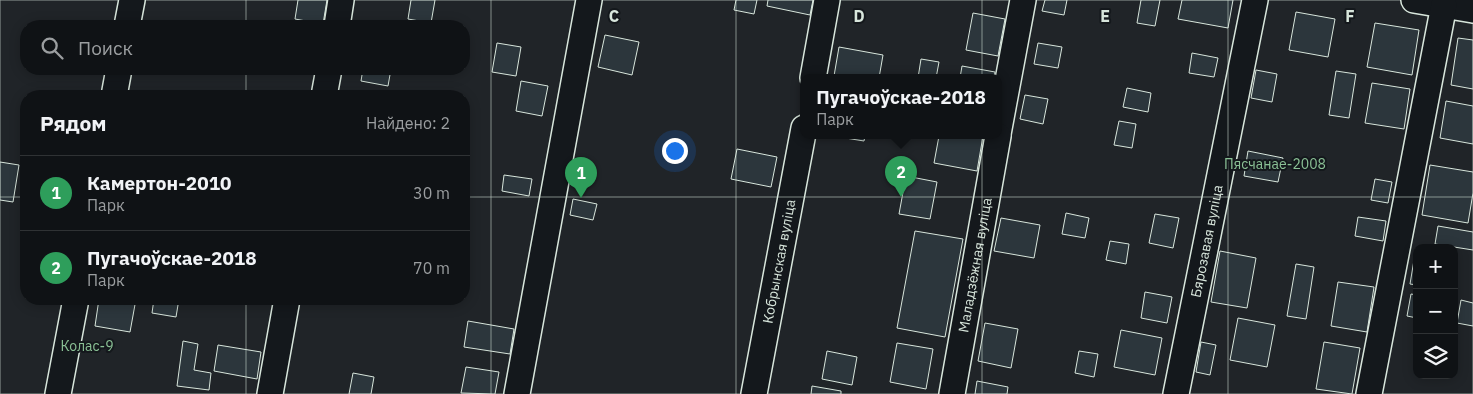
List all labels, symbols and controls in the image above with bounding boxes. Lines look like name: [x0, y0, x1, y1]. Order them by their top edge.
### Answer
text: C: [609, 6, 619, 26]
text: D: [853, 6, 865, 26]
text: E: [1100, 6, 1110, 26]
text: F: [1345, 6, 1355, 26]
search box: [20, 20, 470, 75]
icon: search: [38, 34, 66, 62]
text: Поиск: [78, 36, 133, 60]
popup: [800, 74, 1002, 139]
text: Пугачоўскае-2018: [816, 85, 986, 109]
text: Рядом: [40, 109, 107, 137]
text: Парк: [816, 109, 854, 129]
text: Найдено: 2: [366, 113, 450, 133]
your location: [662, 138, 688, 164]
park label: Пясчанае-2008: [1224, 155, 1326, 173]
pin: 2: [885, 156, 917, 197]
pin: 1: [565, 157, 597, 198]
text: Камертон-2010: [87, 171, 231, 195]
text: 1: [51, 183, 61, 203]
text: 30 m: [413, 183, 450, 203]
street label: Бярозавая вуліца: [1187, 183, 1227, 299]
text: Парк: [87, 195, 125, 215]
street label: Маладзёжная вуліца: [954, 196, 996, 334]
street label: Кобрынская вуліца: [758, 197, 800, 325]
map controls: [1413, 244, 1458, 379]
button: +: [1413, 244, 1458, 289]
text: Пугачоўскае-2018: [87, 246, 257, 270]
text: 2: [51, 258, 61, 278]
text: 70 m: [413, 258, 450, 278]
text: Парк: [87, 270, 125, 290]
button: −: [1413, 289, 1458, 334]
button: layers: [1413, 334, 1458, 379]
park label: Колас-9: [60, 337, 114, 355]

